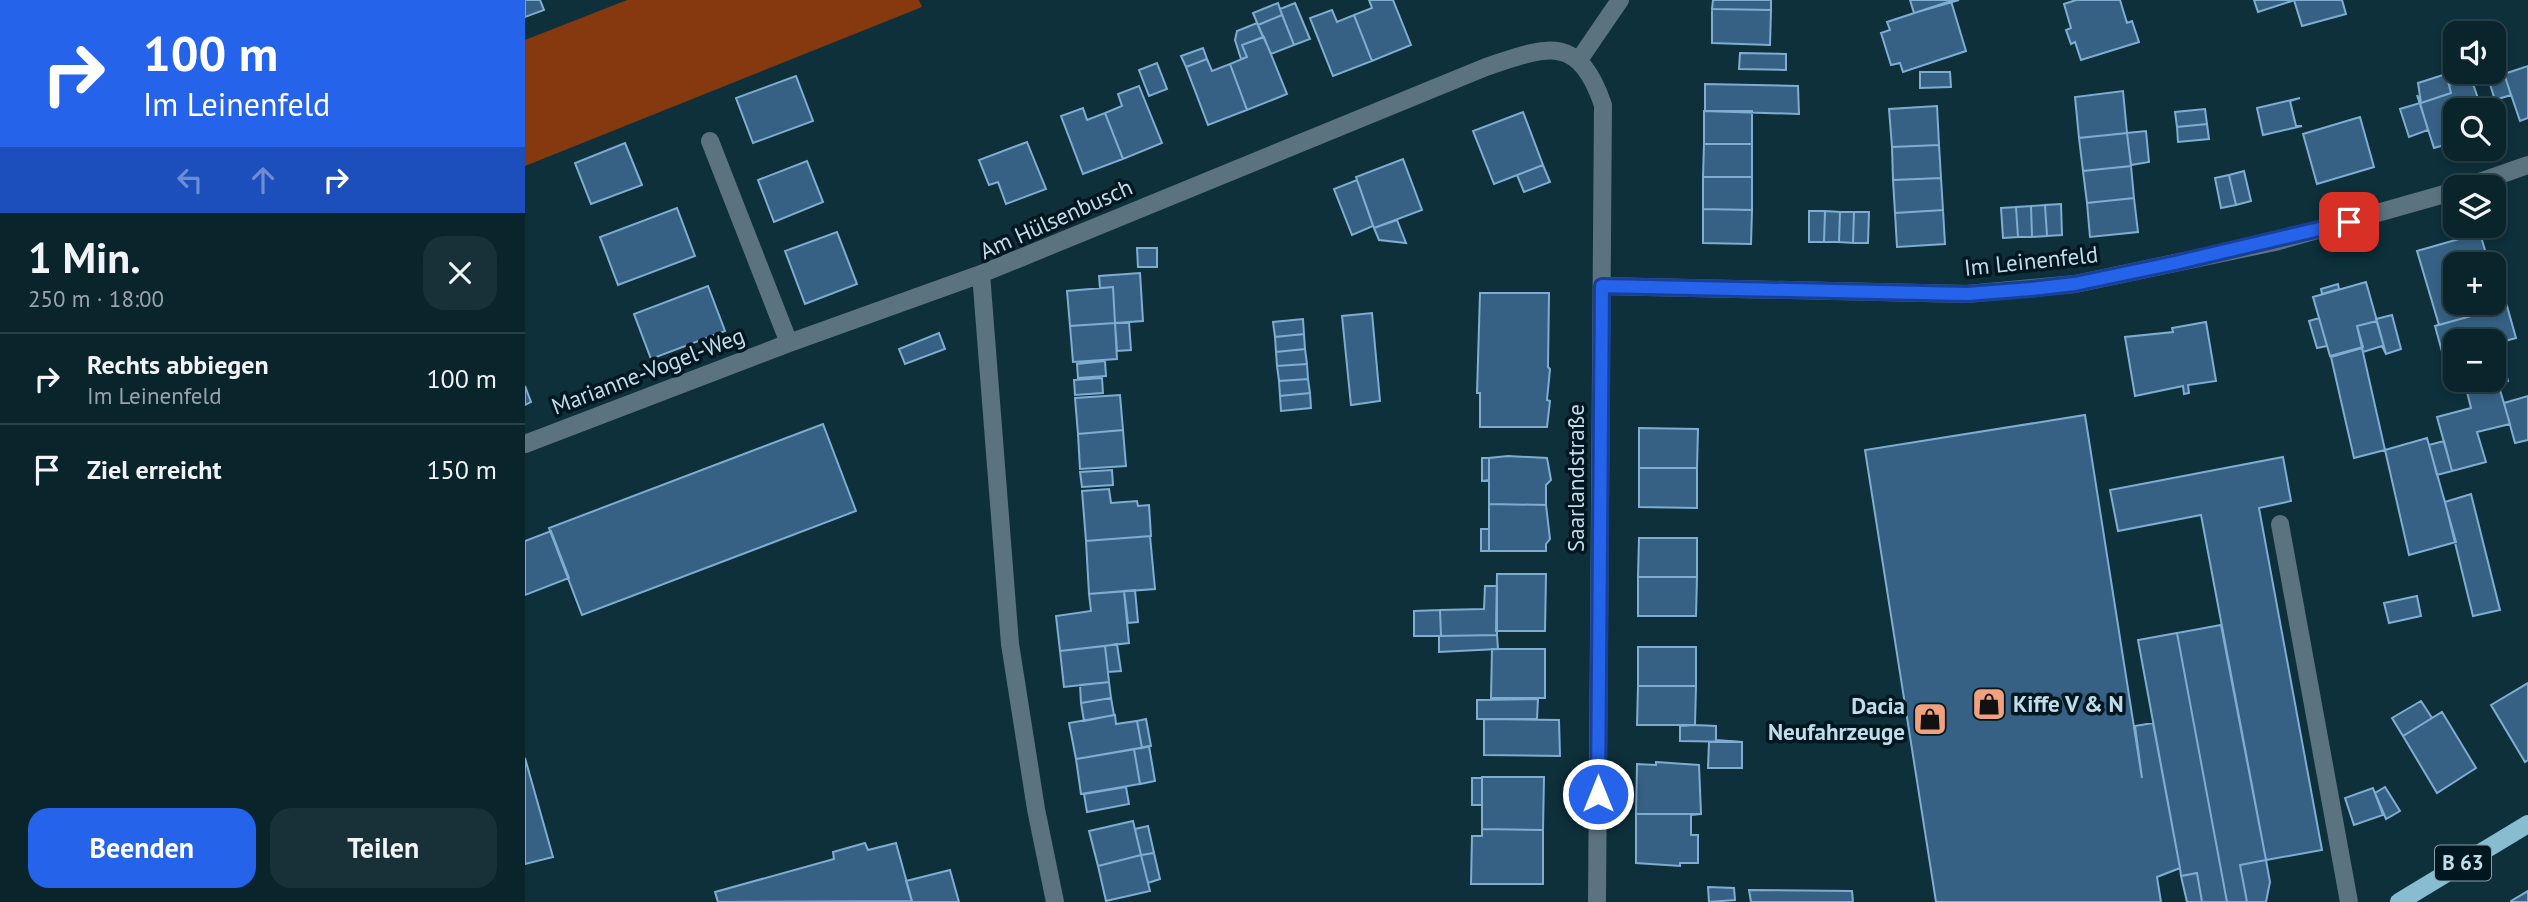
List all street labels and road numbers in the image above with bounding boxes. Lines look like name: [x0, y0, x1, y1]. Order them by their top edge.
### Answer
street label: Am Hülsenbusch: [975, 172, 1137, 265]
street label: Im Leinenfeld: [1962, 239, 2099, 282]
street label: Marianne-Vogel-Weg: [547, 320, 748, 421]
street label: Saarlandstraße: [1561, 404, 1590, 552]
road number: B 63: [2435, 846, 2491, 880]

